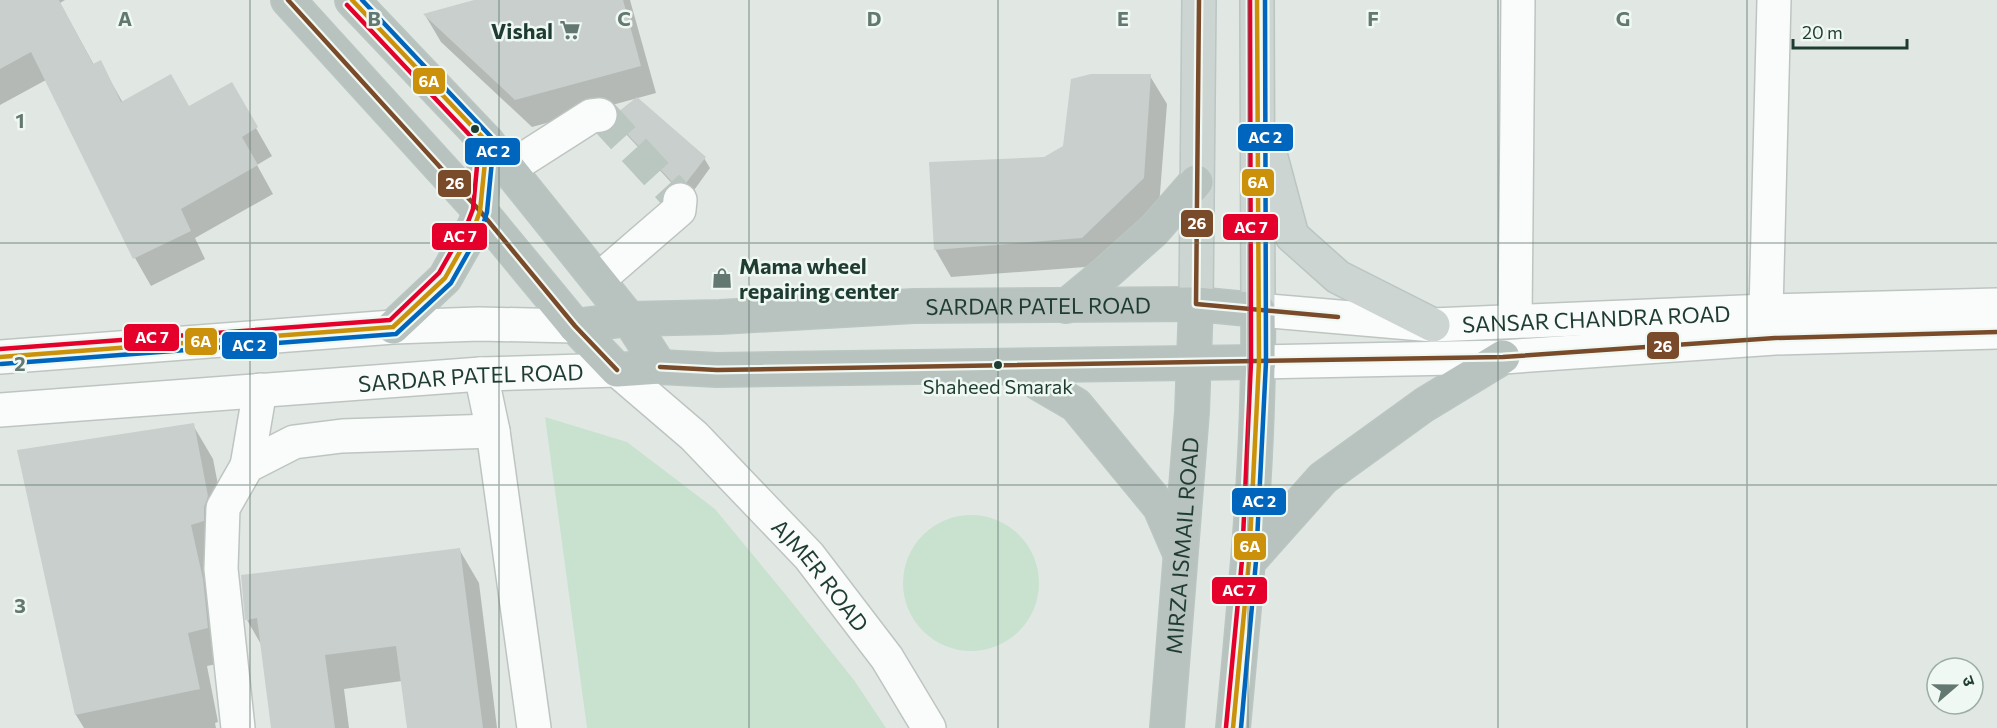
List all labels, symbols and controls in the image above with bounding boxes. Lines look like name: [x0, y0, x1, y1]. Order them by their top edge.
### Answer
text: A: [118, 6, 132, 30]
text: B: [367, 6, 381, 30]
text: C: [617, 6, 631, 30]
text: D: [867, 6, 881, 30]
text: E: [1117, 6, 1129, 30]
text: F: [1367, 6, 1379, 30]
text: G: [1616, 6, 1630, 30]
scale bar: [1793, 12, 1907, 50]
place label: Vishal: [491, 17, 553, 44]
supermarket icon: Vishal: [558, 18, 582, 42]
text: 20 m: [1802, 21, 1843, 43]
line badge: 6A: [412, 67, 446, 95]
text: 6A: [419, 71, 440, 90]
text: 1: [15, 108, 25, 132]
unlabelled marker: [469, 123, 481, 135]
line badge: AC 2: [1237, 123, 1294, 152]
text: AC 2: [1248, 127, 1282, 146]
line badge: AC 2: [464, 137, 521, 166]
text: AC 2: [476, 141, 510, 160]
line badge: 6A: [1241, 168, 1275, 197]
line badge: 26: [437, 169, 472, 198]
text: 6A: [1248, 172, 1269, 191]
text: 26: [446, 173, 465, 192]
line badge: 26: [1180, 209, 1214, 238]
text: 26: [1188, 213, 1207, 232]
line badge: AC 7: [1222, 213, 1279, 241]
text: AC 7: [1234, 217, 1268, 236]
line badge: AC 7: [431, 222, 488, 251]
text: AC 7: [443, 226, 477, 245]
place label: Mama wheel repairing center: [739, 252, 899, 304]
shop icon: Mama wheel repairing center: [710, 266, 734, 290]
street label: SARDAR PATEL ROAD: [925, 291, 1151, 319]
street label: SANSAR CHANDRA ROAD: [1461, 299, 1731, 337]
line badge: AC 7: [123, 323, 180, 352]
text: AC 7: [135, 327, 169, 346]
line badge: 6A: [184, 327, 218, 356]
text: 6A: [191, 331, 212, 350]
line badge: AC 2: [221, 331, 278, 360]
line badge: 26: [1646, 331, 1680, 360]
text: AC 2: [232, 335, 266, 354]
text: 26: [1654, 336, 1673, 355]
text: 2: [14, 351, 26, 375]
street label: SARDAR PATEL ROAD: [357, 357, 584, 397]
marker: Shaheed Smarak: [992, 359, 1004, 371]
place label: Shaheed Smarak: [923, 374, 1073, 398]
street label: MIRZA ISMAIL ROAD: [1159, 436, 1203, 655]
line badge: AC 2: [1231, 487, 1287, 516]
text: AC 2: [1242, 491, 1276, 510]
street label: AJMER ROAD: [767, 513, 875, 636]
line badge: 6A: [1233, 532, 1267, 561]
text: 6A: [1240, 536, 1261, 555]
line badge: AC 7: [1211, 576, 1268, 605]
text: AC 7: [1222, 580, 1256, 599]
text: 3: [14, 593, 26, 617]
north arrow: [1925, 656, 1985, 716]
text: उ: [1959, 673, 1980, 689]

